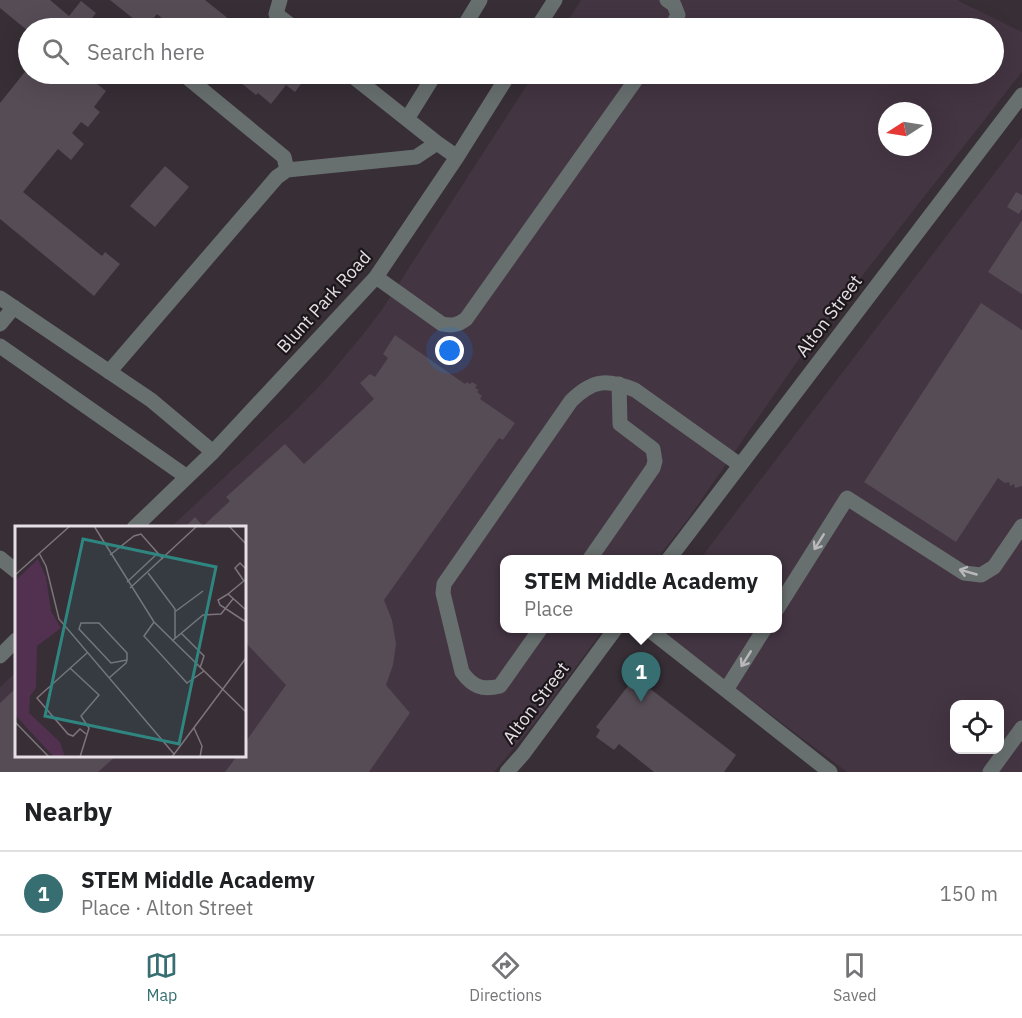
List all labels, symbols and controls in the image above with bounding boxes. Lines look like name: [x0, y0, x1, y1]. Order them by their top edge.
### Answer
search box: [18, 18, 1004, 84]
icon: search: [39, 35, 72, 68]
text: Search here: [87, 37, 205, 66]
north arrow: [878, 102, 932, 156]
street label: Blunt Park Road: [272, 246, 376, 358]
street label: Alton Street: [790, 270, 867, 361]
your location: [435, 336, 464, 365]
inset map: [15, 526, 246, 757]
one-way arrow: [812, 534, 825, 551]
popup: [500, 555, 782, 633]
text: STEM Middle Academy: [524, 566, 758, 595]
one-way arrow: [958, 566, 977, 577]
text: Place: [524, 595, 573, 622]
one-way arrow: [739, 651, 752, 668]
pin: 1: [622, 652, 660, 702]
street label: Alton Street: [497, 657, 574, 748]
map controls: [950, 700, 1004, 754]
button: locate: [950, 700, 1004, 754]
text: Nearby: [24, 794, 112, 828]
text: STEM Middle Academy: [81, 865, 315, 894]
text: 1: [38, 880, 50, 907]
text: 150 m: [940, 880, 998, 907]
text: Place · Alton Street: [81, 894, 253, 921]
tab: Map: [145, 949, 178, 1005]
tab: Directions: [469, 949, 542, 1005]
tab: Saved: [833, 949, 877, 1005]

